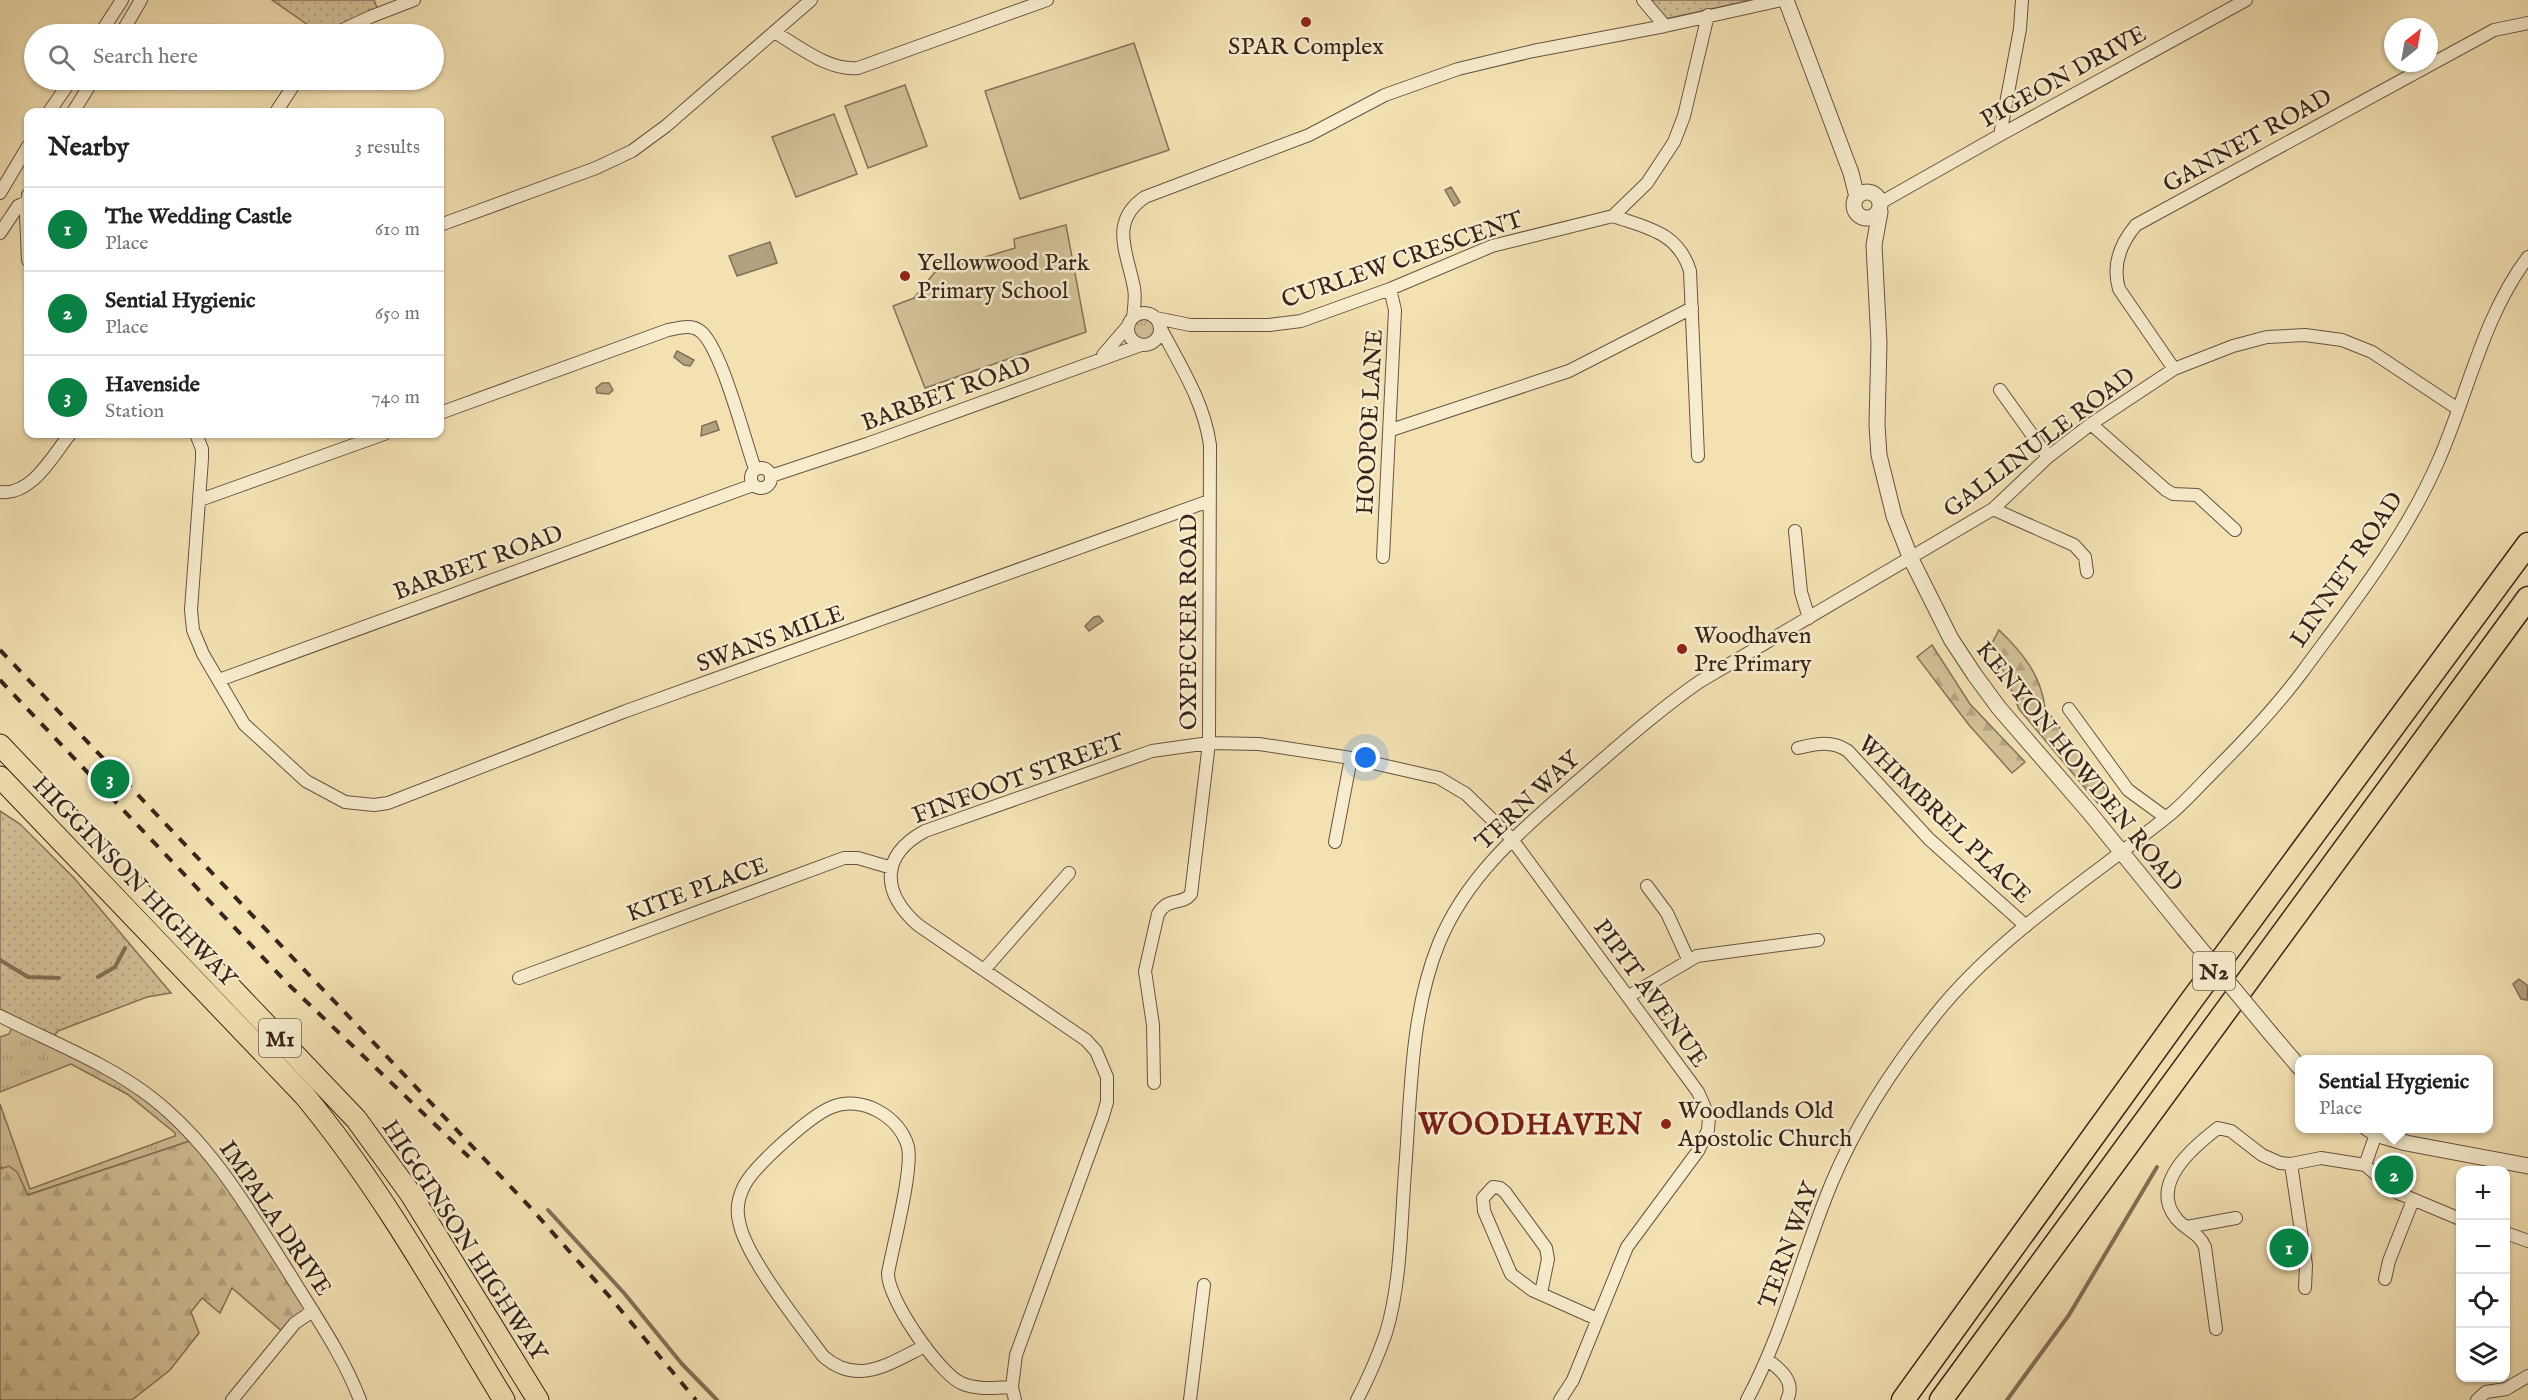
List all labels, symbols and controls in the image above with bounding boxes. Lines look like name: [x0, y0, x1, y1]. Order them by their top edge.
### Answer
marker: SPAR Complex: [1299, 15, 1313, 29]
north arrow: [2384, 18, 2438, 72]
street label: PIGEON DRIVE: [1975, 19, 2152, 136]
search box: [24, 24, 444, 90]
place label: SPAR Complex: [1228, 32, 1384, 63]
icon: search: [45, 41, 78, 74]
text: Search here: [93, 43, 198, 71]
street label: GANNET ROAD: [2158, 82, 2338, 201]
text: Nearby: [48, 131, 129, 164]
text: 3 results: [355, 135, 420, 160]
text: The Wedding Castle: [105, 203, 292, 231]
street label: CURLEW CRESCENT: [1278, 204, 1528, 316]
text: 1: [64, 217, 71, 242]
text: 610 m: [375, 217, 420, 242]
text: Place: [105, 231, 148, 256]
place label: Yellowwood Park Primary School: [917, 248, 1090, 307]
marker: Yellowwood Park Primary School: [898, 269, 912, 283]
text: Sential Hygienic: [105, 287, 255, 315]
text: 2: [63, 301, 72, 326]
text: 650 m: [375, 301, 420, 326]
text: Place: [105, 315, 148, 340]
street label: HOOPOE LANE: [1350, 328, 1391, 516]
street label: BARBET ROAD: [858, 349, 1035, 439]
street label: GALLINULE ROAD: [1938, 361, 2142, 525]
text: Havenside: [105, 371, 200, 399]
text: 3: [64, 385, 71, 410]
text: 740 m: [371, 385, 420, 410]
text: Station: [105, 399, 164, 424]
street label: LINNET ROAD: [2284, 486, 2411, 653]
street label: OXPECKER ROAD: [1174, 514, 1205, 730]
street label: BARBET ROAD: [390, 518, 567, 608]
street label: SWANS MILE: [692, 598, 849, 680]
place label: Woodhaven Pre Primary: [1694, 621, 1812, 680]
street label: KENYON HOWDEN ROAD: [1968, 635, 2190, 899]
marker: Woodhaven Pre Primary: [1675, 642, 1689, 656]
street label: FINFOOT STREET: [909, 727, 1129, 832]
street label: WHIMBREL PLACE: [1851, 729, 2037, 911]
your location: [1351, 743, 1380, 772]
street label: TERN WAY: [1469, 744, 1588, 858]
pin: 3: [90, 756, 130, 802]
street label: HIGGINSON HIGHWAY: [25, 770, 244, 995]
street label: KITE PLACE: [623, 851, 772, 930]
street label: PIPIT AVENUE: [1585, 913, 1714, 1074]
road number: N2: [2193, 952, 2235, 990]
road number: M1: [259, 1019, 301, 1057]
popup: [2295, 1055, 2493, 1133]
text: Sential Hygienic: [2319, 1068, 2469, 1096]
place label: Woodlands Old Apostolic Church: [1677, 1096, 1852, 1155]
text: Place: [2319, 1096, 2362, 1121]
district label: WOODHAVEN: [1417, 1107, 1644, 1145]
street label: HIGGINSON HIGHWAY: [374, 1114, 554, 1369]
marker: Woodlands Old Apostolic Church: [1659, 1117, 1673, 1131]
street label: IMPALA DRIVE: [211, 1135, 338, 1302]
pin: 2: [2374, 1152, 2414, 1198]
map controls: [2456, 1166, 2510, 1382]
button: +: [2456, 1166, 2510, 1220]
street label: TERN WAY: [1752, 1177, 1827, 1313]
button: −: [2456, 1220, 2510, 1274]
pin: 1: [2270, 1226, 2308, 1270]
button: locate: [2456, 1274, 2510, 1328]
button: layers: [2456, 1328, 2510, 1382]

